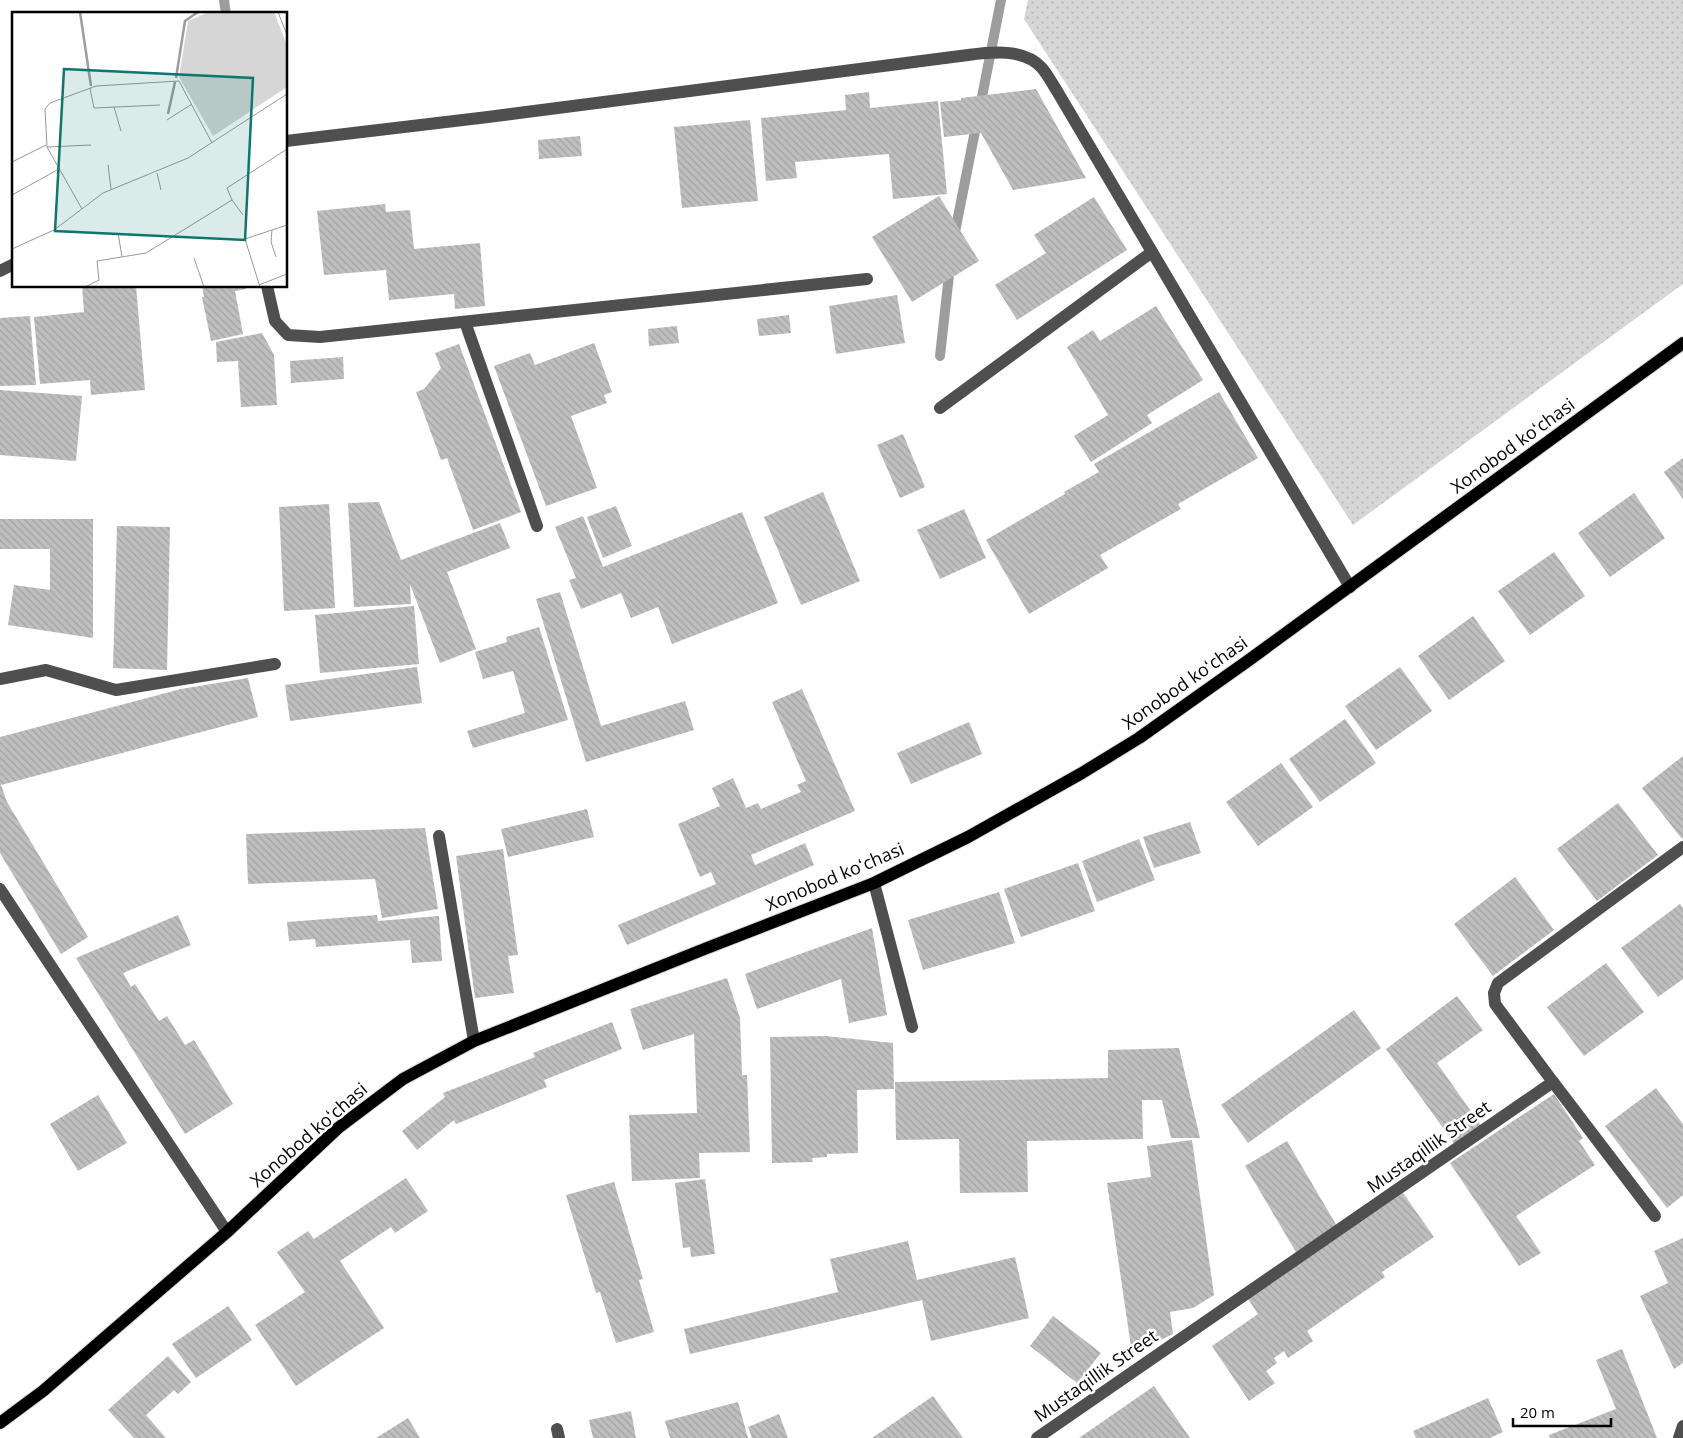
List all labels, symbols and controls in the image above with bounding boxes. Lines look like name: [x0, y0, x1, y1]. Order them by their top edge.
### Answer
inset map: [12, 12, 288, 288]
street label: Xonobod koʻchasi: [1446, 392, 1579, 498]
street label: Xonobod koʻchasi: [1117, 630, 1252, 734]
street label: Xonobod koʻchasi: [762, 836, 907, 916]
street label: Xonobod koʻchasi: [245, 1077, 372, 1192]
street label: Mustaqillik Street: [1362, 1095, 1495, 1198]
street label: Mustaqillik Street: [1029, 1324, 1162, 1427]
scale bar: [1513, 1396, 1610, 1428]
text: 20 m: [1520, 1402, 1555, 1422]

